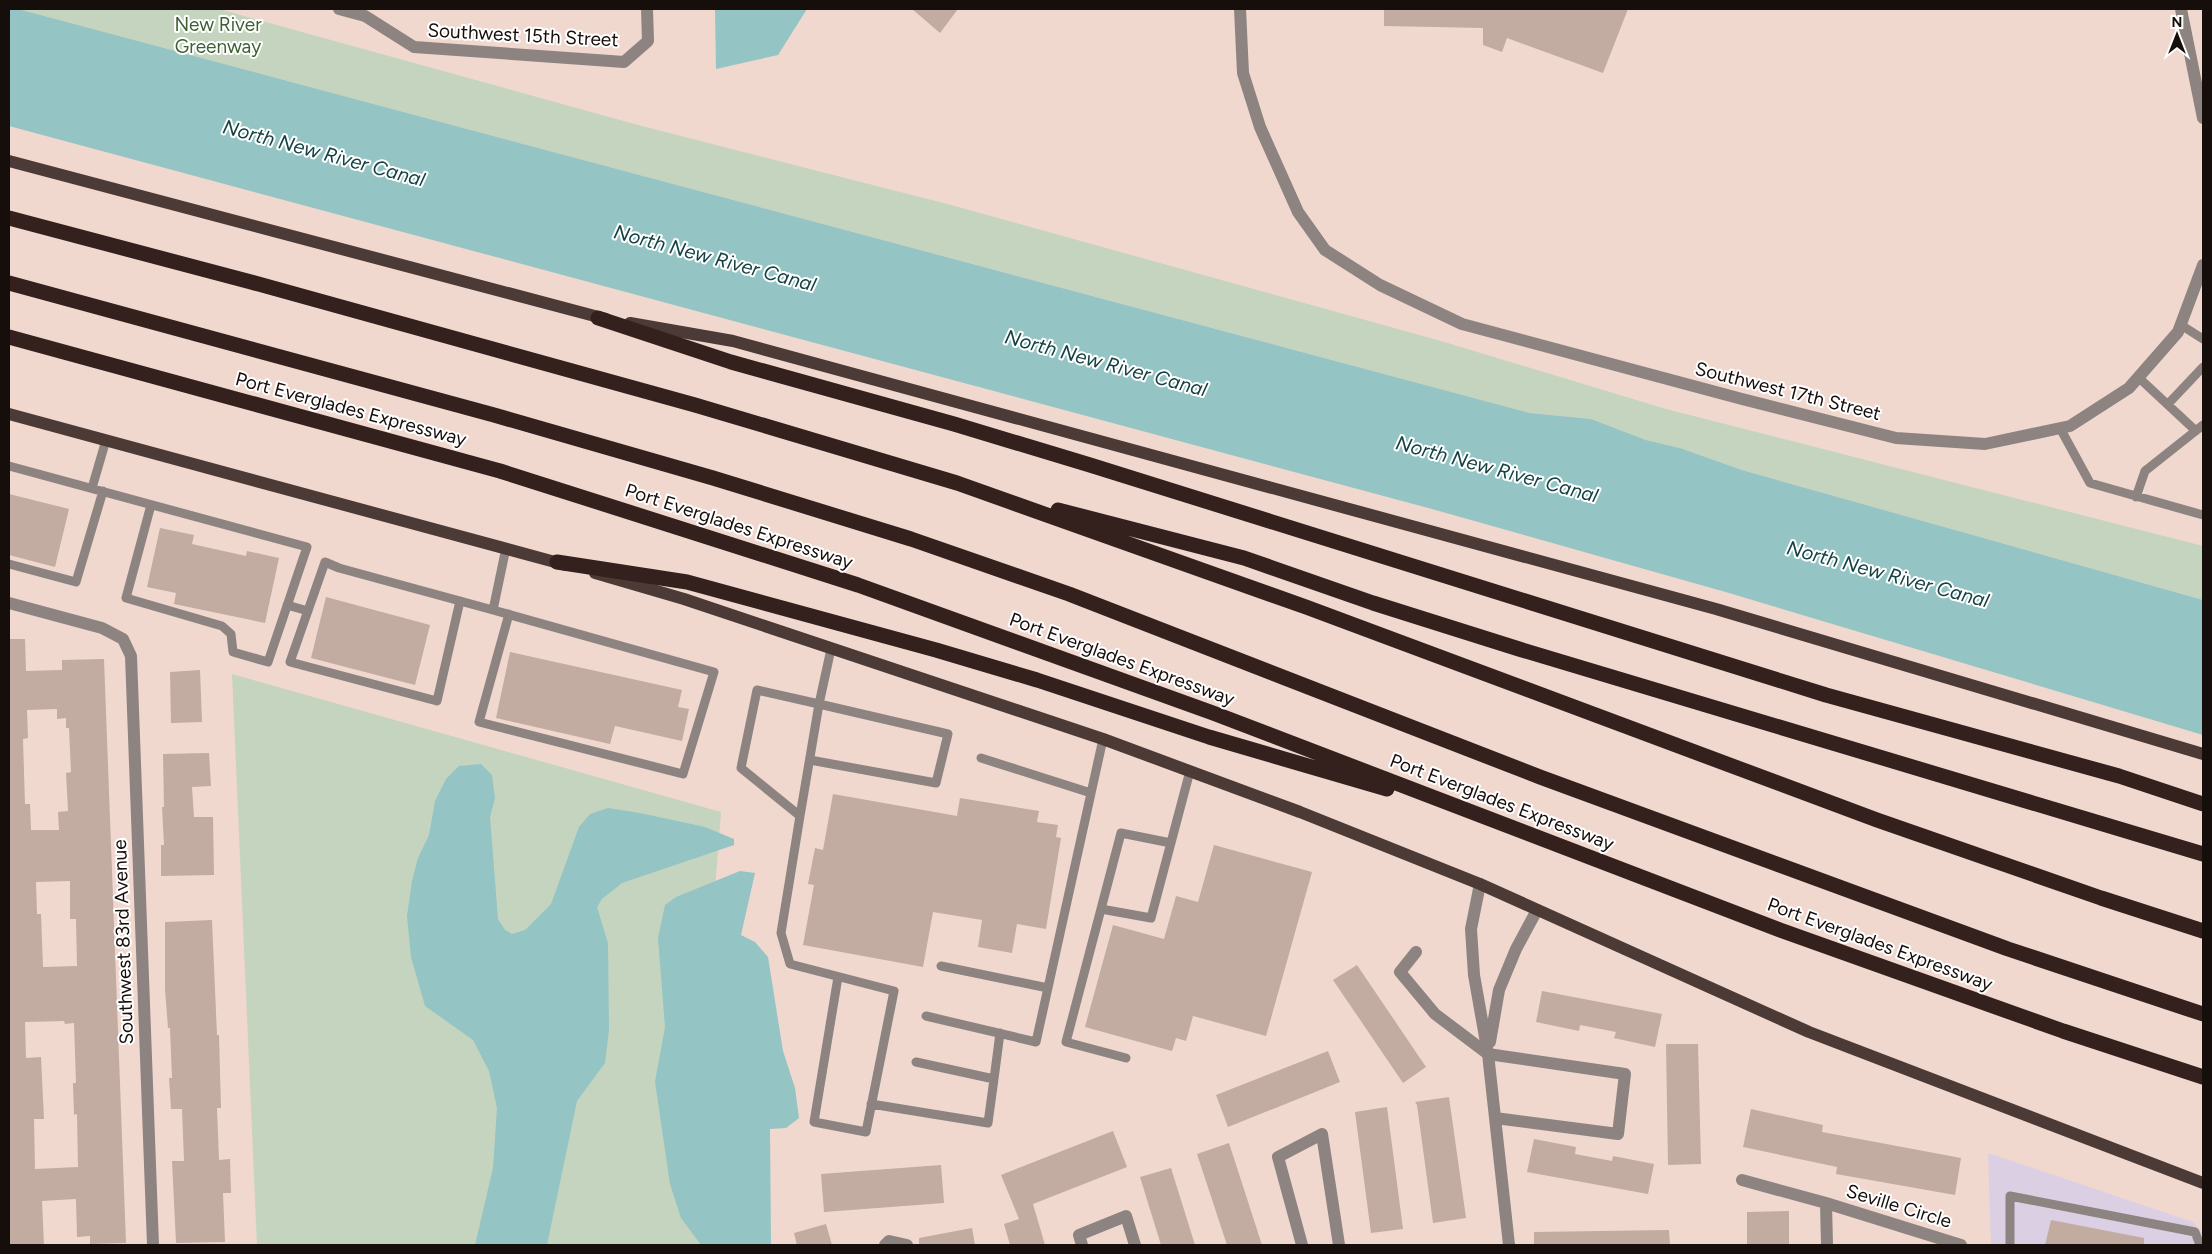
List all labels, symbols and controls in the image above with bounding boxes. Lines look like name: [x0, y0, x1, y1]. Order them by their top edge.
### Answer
north arrow: [2152, 10, 2202, 60]
park label: New River Greenway: [174, 13, 262, 58]
text: N: [2172, 14, 2182, 31]
street label: Southwest 15th Street: [427, 19, 619, 51]
water label: North New River Canal: [220, 114, 428, 192]
water label: North New River Canal: [611, 219, 819, 297]
water label: North New River Canal: [1002, 324, 1210, 402]
street label: Southwest 17th Street: [1693, 357, 1883, 425]
street label: Port Everglades Expressway: [233, 367, 469, 451]
water label: North New River Canal: [1393, 430, 1601, 508]
street label: Port Everglades Expressway: [622, 478, 856, 574]
water label: North New River Canal: [1784, 535, 1992, 613]
street label: Port Everglades Expressway: [1006, 607, 1238, 711]
street label: Port Everglades Expressway: [1387, 749, 1617, 855]
street label: Southwest 83rd Avenue: [108, 839, 138, 1045]
street label: Port Everglades Expressway: [1764, 892, 1996, 996]
street label: Seville Circle: [1844, 1179, 1954, 1233]

